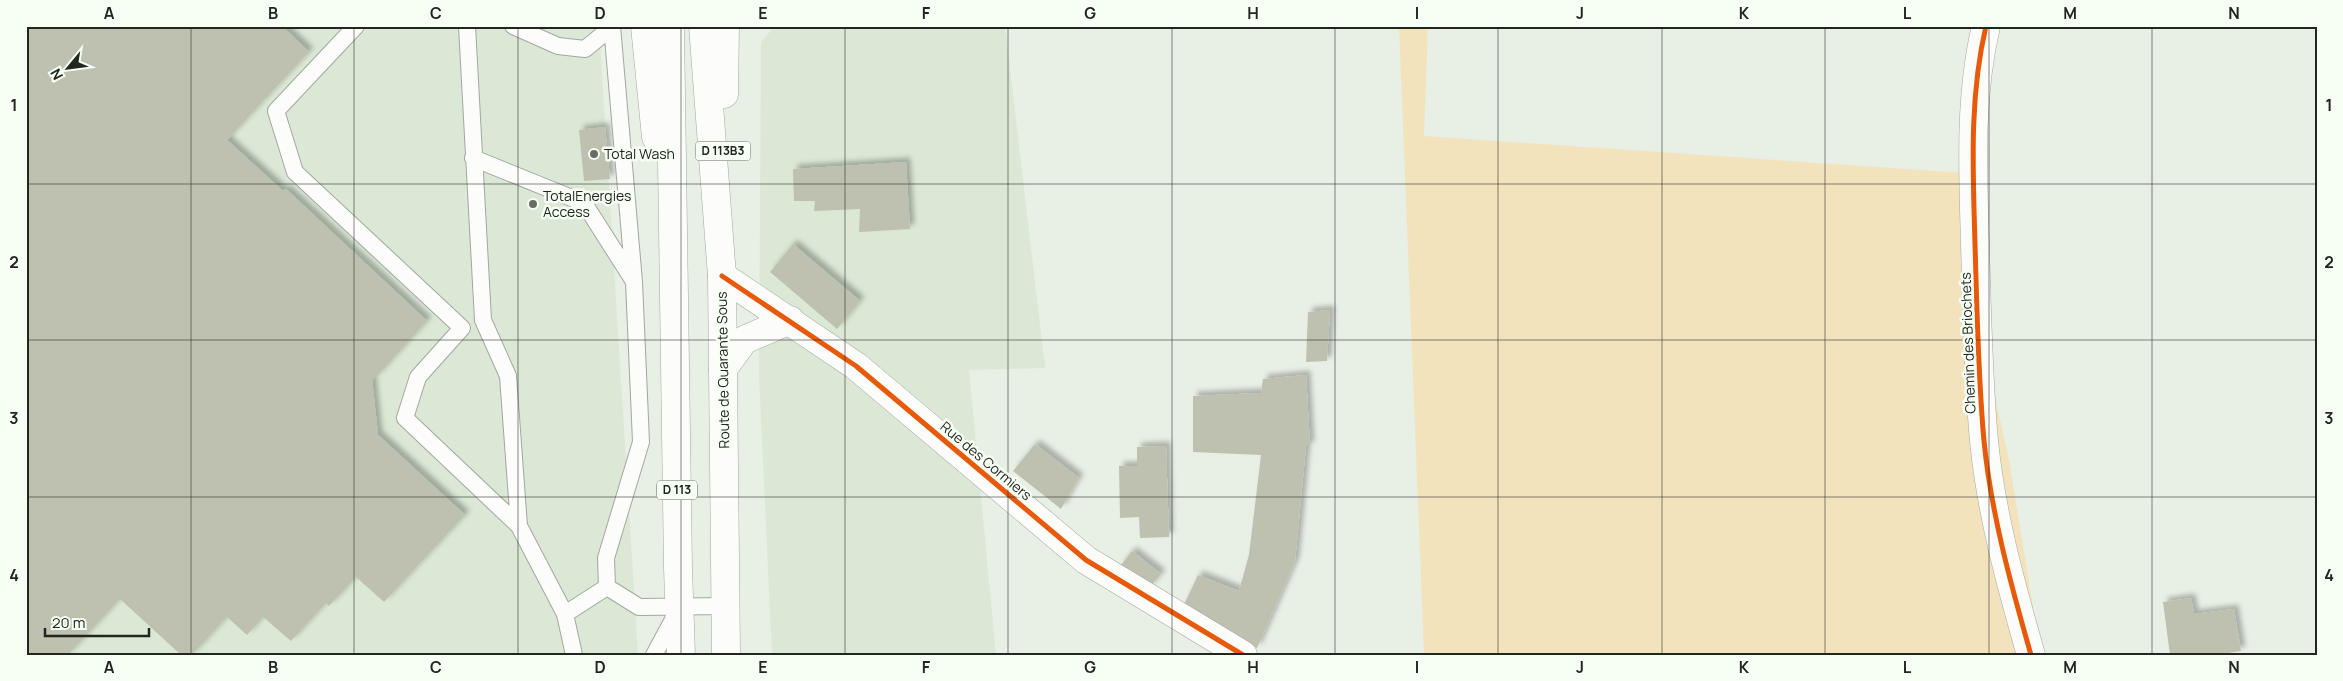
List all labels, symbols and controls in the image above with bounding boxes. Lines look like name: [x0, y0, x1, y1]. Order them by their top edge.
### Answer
text: A: [104, 2, 115, 24]
text: B: [268, 2, 278, 24]
text: C: [430, 2, 442, 24]
text: D: [594, 2, 606, 24]
text: E: [758, 2, 768, 24]
text: F: [922, 2, 931, 24]
text: G: [1084, 2, 1096, 24]
text: H: [1247, 2, 1259, 24]
text: I: [1415, 2, 1419, 24]
text: J: [1576, 2, 1584, 24]
text: K: [1739, 2, 1750, 24]
text: L: [1903, 2, 1912, 24]
text: M: [2063, 2, 2077, 24]
text: N: [2228, 2, 2240, 24]
north arrow: [42, 42, 92, 92]
text: N: [45, 66, 67, 84]
text: 1: [10, 94, 18, 116]
text: 1: [2325, 94, 2333, 116]
road number: D 113B3: [696, 142, 750, 160]
place label: Total Wash: [604, 144, 675, 163]
marker: Total Wash: [588, 148, 600, 160]
place label: TotalEnergies Access: [543, 186, 631, 221]
marker: TotalEnergies Access: [527, 198, 539, 210]
text: 2: [9, 251, 19, 273]
text: 2: [2324, 251, 2334, 273]
street label: Chemin des Briochets: [1956, 272, 1979, 414]
street label: Route de Quarante Sous: [712, 291, 733, 449]
text: 3: [9, 407, 19, 429]
text: 3: [2324, 407, 2334, 429]
street label: Rue des Cormiers: [937, 417, 1036, 504]
road number: D 113: [657, 480, 697, 500]
text: 4: [9, 564, 19, 586]
text: 4: [2324, 564, 2334, 586]
scale bar: [45, 606, 149, 638]
text: 20 m: [52, 612, 85, 633]
text: A: [104, 656, 115, 678]
text: B: [268, 656, 278, 678]
text: C: [430, 656, 442, 678]
text: D: [594, 656, 606, 678]
text: E: [758, 656, 768, 678]
text: F: [922, 656, 931, 678]
text: G: [1084, 656, 1096, 678]
text: H: [1247, 656, 1259, 678]
text: I: [1415, 656, 1419, 678]
text: J: [1576, 656, 1584, 678]
text: K: [1739, 656, 1750, 678]
text: L: [1903, 656, 1912, 678]
text: M: [2063, 656, 2077, 678]
text: N: [2228, 656, 2240, 678]

